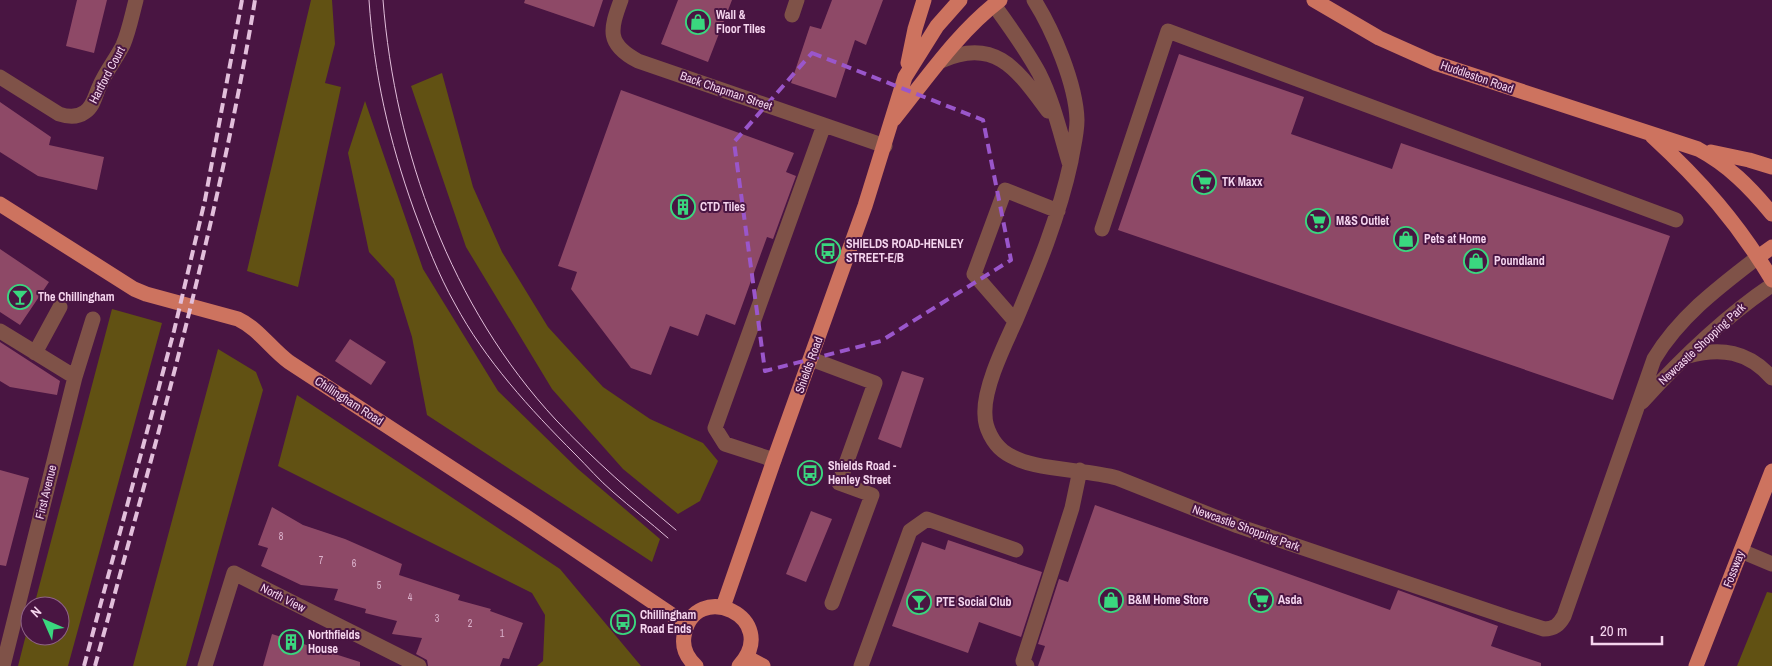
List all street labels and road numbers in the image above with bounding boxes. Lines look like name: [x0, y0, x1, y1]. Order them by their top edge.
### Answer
street label: Hartford Court: [85, 43, 129, 106]
street label: Huddleston Road: [1438, 57, 1516, 97]
street label: Back Chapman Street: [678, 68, 774, 114]
street label: Newcastle Shopping Park: [1655, 299, 1749, 388]
street label: Shields Road: [791, 335, 827, 395]
street label: Chillingham Road: [312, 373, 386, 429]
street label: First Avenue: [32, 463, 60, 521]
street label: Newcastle Shopping Park: [1190, 501, 1302, 555]
street label: Fossway: [1720, 548, 1748, 590]
street label: North View: [258, 580, 309, 617]

